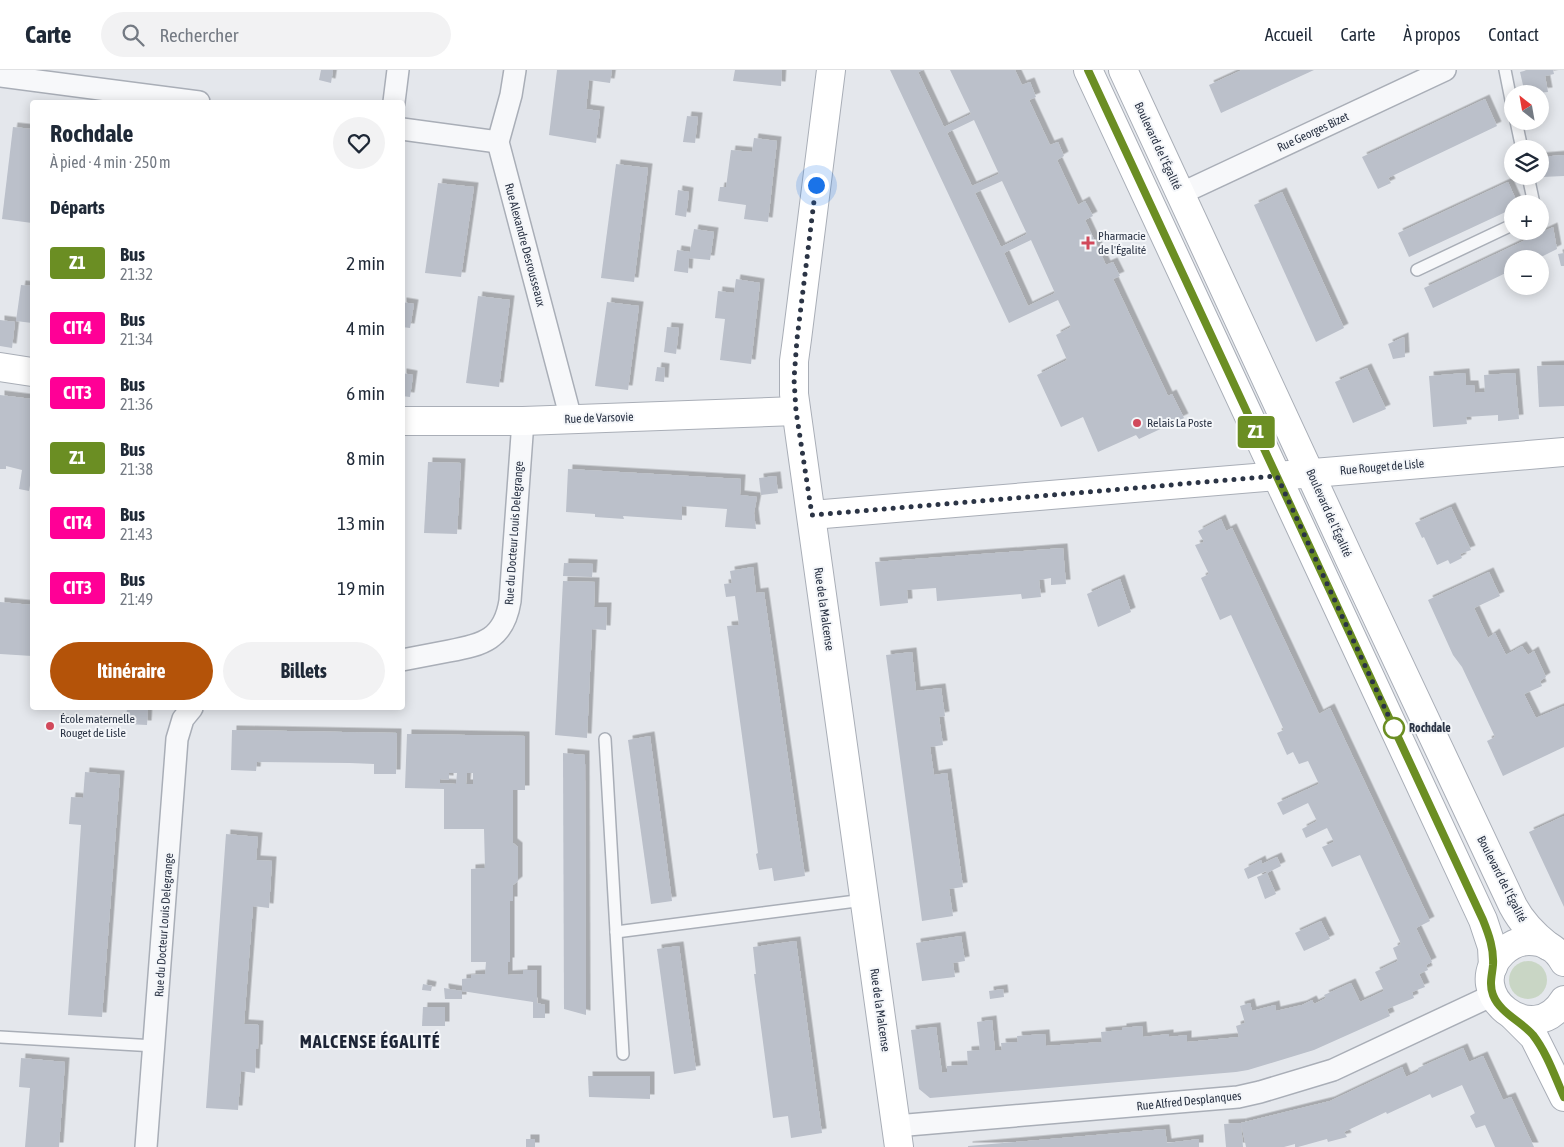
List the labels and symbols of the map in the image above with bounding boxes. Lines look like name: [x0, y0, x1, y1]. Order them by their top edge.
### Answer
north arrow: [1504, 85, 1549, 130]
street label: Boulevard de l'Égalité: [1132, 100, 1184, 192]
street label: Rue Georges Bizet: [1275, 109, 1351, 155]
your location: [804, 173, 829, 198]
street label: Rue Alexandre Desrousseaux: [502, 182, 548, 308]
place label: Pharmacie de l'Égalité: [1098, 229, 1146, 257]
marker: Pharmacie de l'Égalité: [1082, 237, 1094, 249]
street label: Rue de Varsovie: [564, 410, 634, 426]
place label: Relais La Poste: [1147, 416, 1212, 430]
line badge: Z1: [1234, 416, 1278, 448]
marker: Relais La Poste: [1131, 417, 1143, 429]
street label: Rue Rouget de Lisle: [1339, 456, 1425, 478]
street label: Rue du Docteur Louis Delegrange: [502, 461, 526, 605]
street label: Boulevard de l'Égalité: [1303, 467, 1355, 559]
street label: Rue de la Malcense: [811, 566, 837, 652]
place label: École maternelle Rouget de Lisle: [60, 712, 135, 740]
marker: Rochdale: [1383, 717, 1405, 739]
marker: École maternelle Rouget de Lisle: [44, 720, 56, 732]
place label: Rochdale: [1409, 721, 1451, 735]
street label: Boulevard de l'Égalité: [1474, 833, 1530, 925]
street label: Rue du Docteur Louis Delegrange: [152, 853, 176, 997]
street label: Rue de la Malcense: [867, 967, 893, 1053]
district label: MALCENSE ÉGALITÉ: [300, 1031, 440, 1052]
street label: Rue Alfred Desplanques: [1136, 1089, 1242, 1113]

